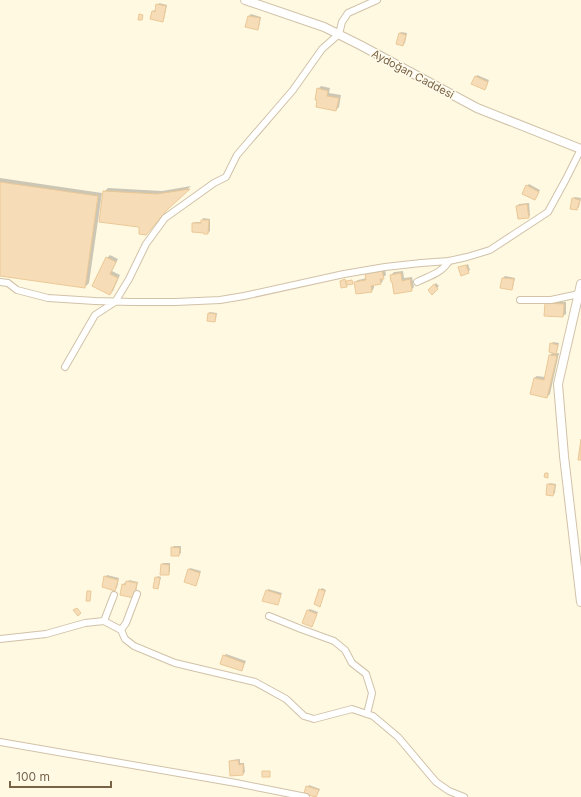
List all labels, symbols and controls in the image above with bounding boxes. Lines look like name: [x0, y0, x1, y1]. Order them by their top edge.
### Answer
street label: Aydoğan Caddesi: [369, 46, 457, 102]
scale bar: [10, 763, 111, 789]
text: 100 m: [16, 769, 50, 784]

